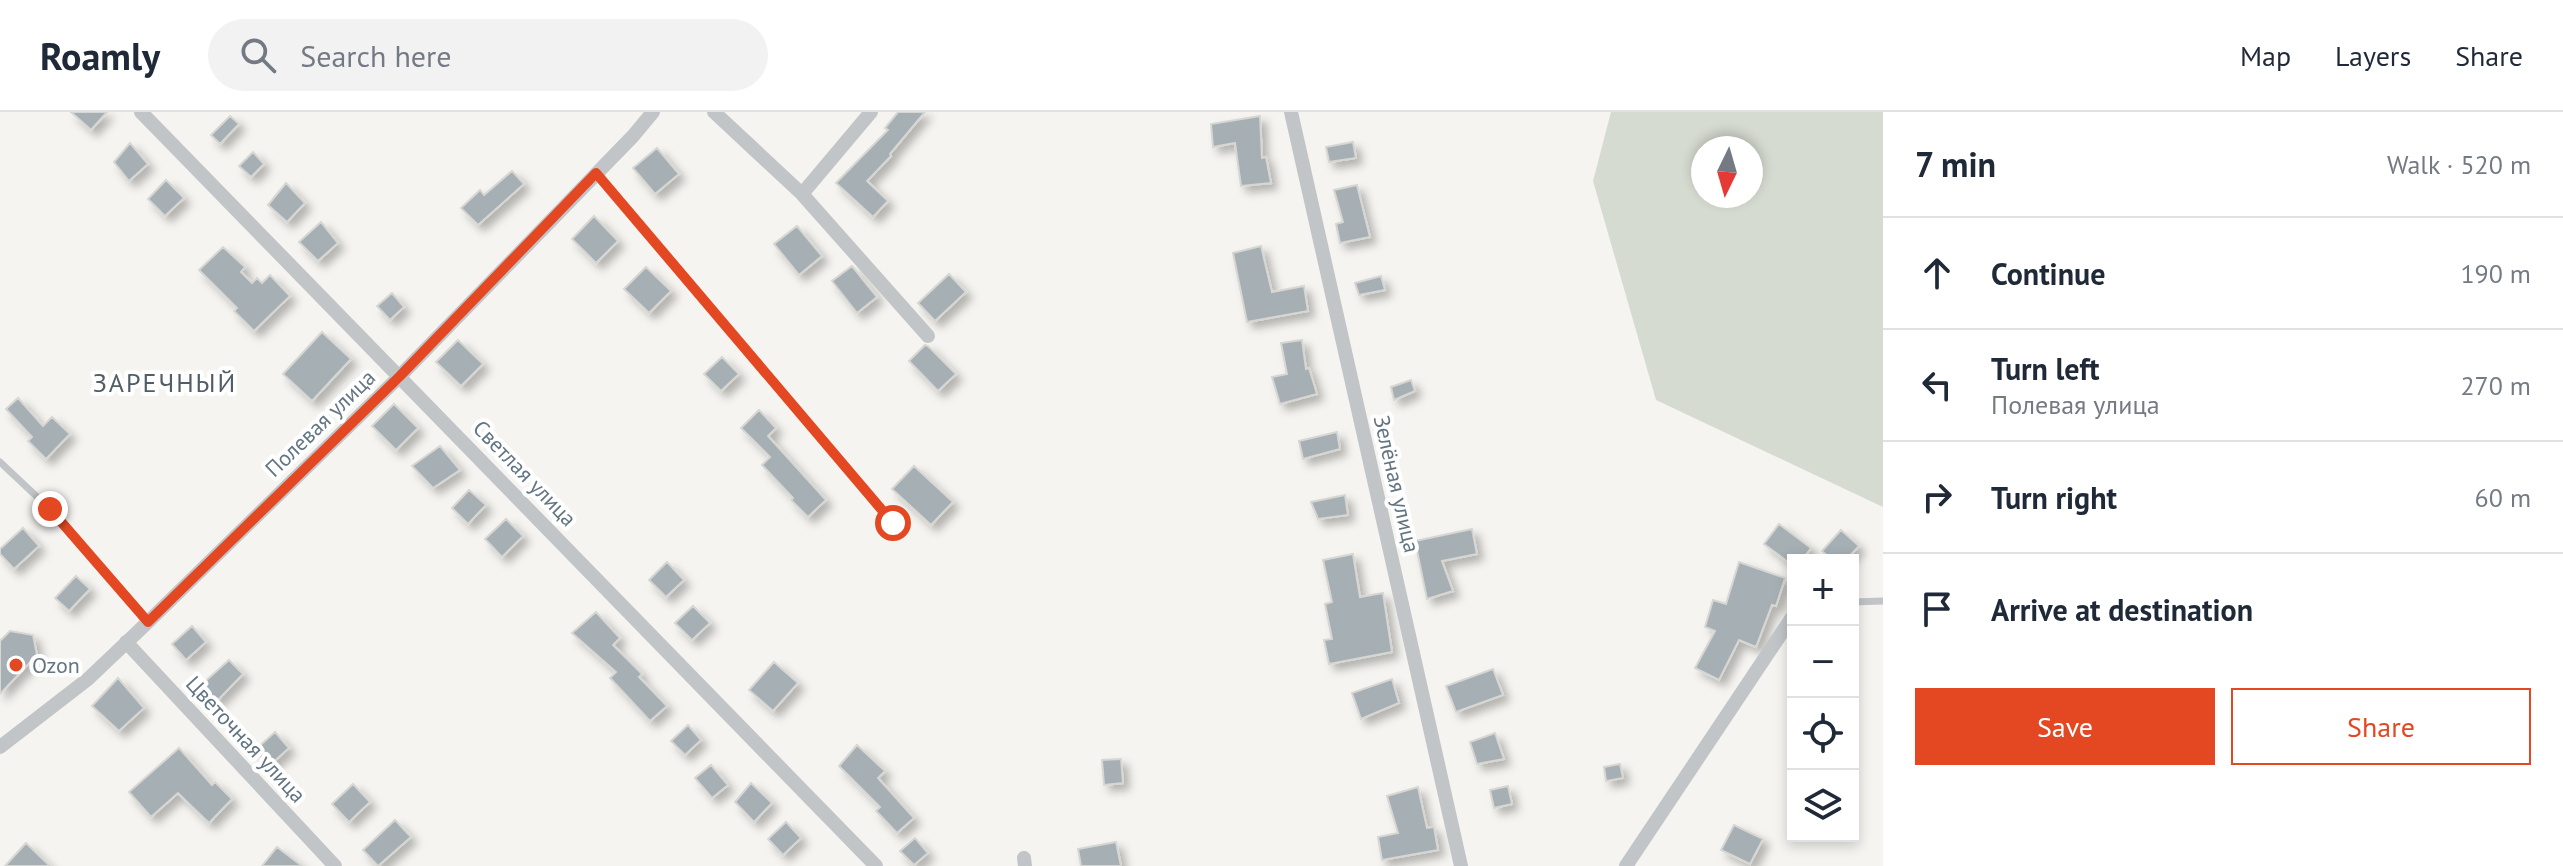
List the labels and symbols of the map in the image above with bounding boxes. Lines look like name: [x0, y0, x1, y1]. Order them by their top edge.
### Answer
north arrow: [1691, 136, 1763, 208]
street label: Полевая улица: [259, 363, 381, 483]
district label: ЗАРЕЧНЫЙ: [93, 366, 237, 399]
street label: Зелёная улица: [1368, 413, 1426, 555]
street label: Светлая улица: [467, 414, 583, 532]
route end: [32, 491, 68, 527]
route start: [875, 505, 911, 541]
place label: Ozon: [32, 651, 80, 679]
marker: Ozon: [7, 656, 25, 674]
street label: Цветочная улица: [180, 670, 312, 808]

